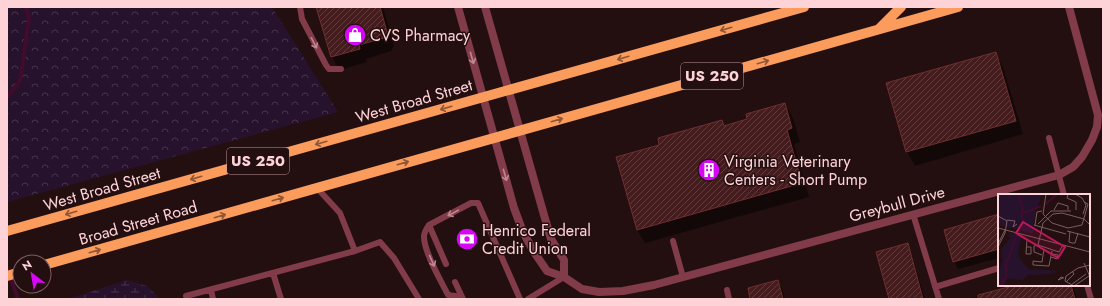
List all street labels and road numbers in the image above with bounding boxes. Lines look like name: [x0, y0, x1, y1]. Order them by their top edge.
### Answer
road number: US 250: [681, 63, 743, 89]
street label: West Broad Street: [353, 73, 475, 129]
road number: US 250: [227, 148, 289, 174]
street label: West Broad Street: [41, 161, 163, 217]
street label: Greybull Drive: [847, 180, 947, 228]
street label: Broad Street Road: [76, 195, 200, 251]

